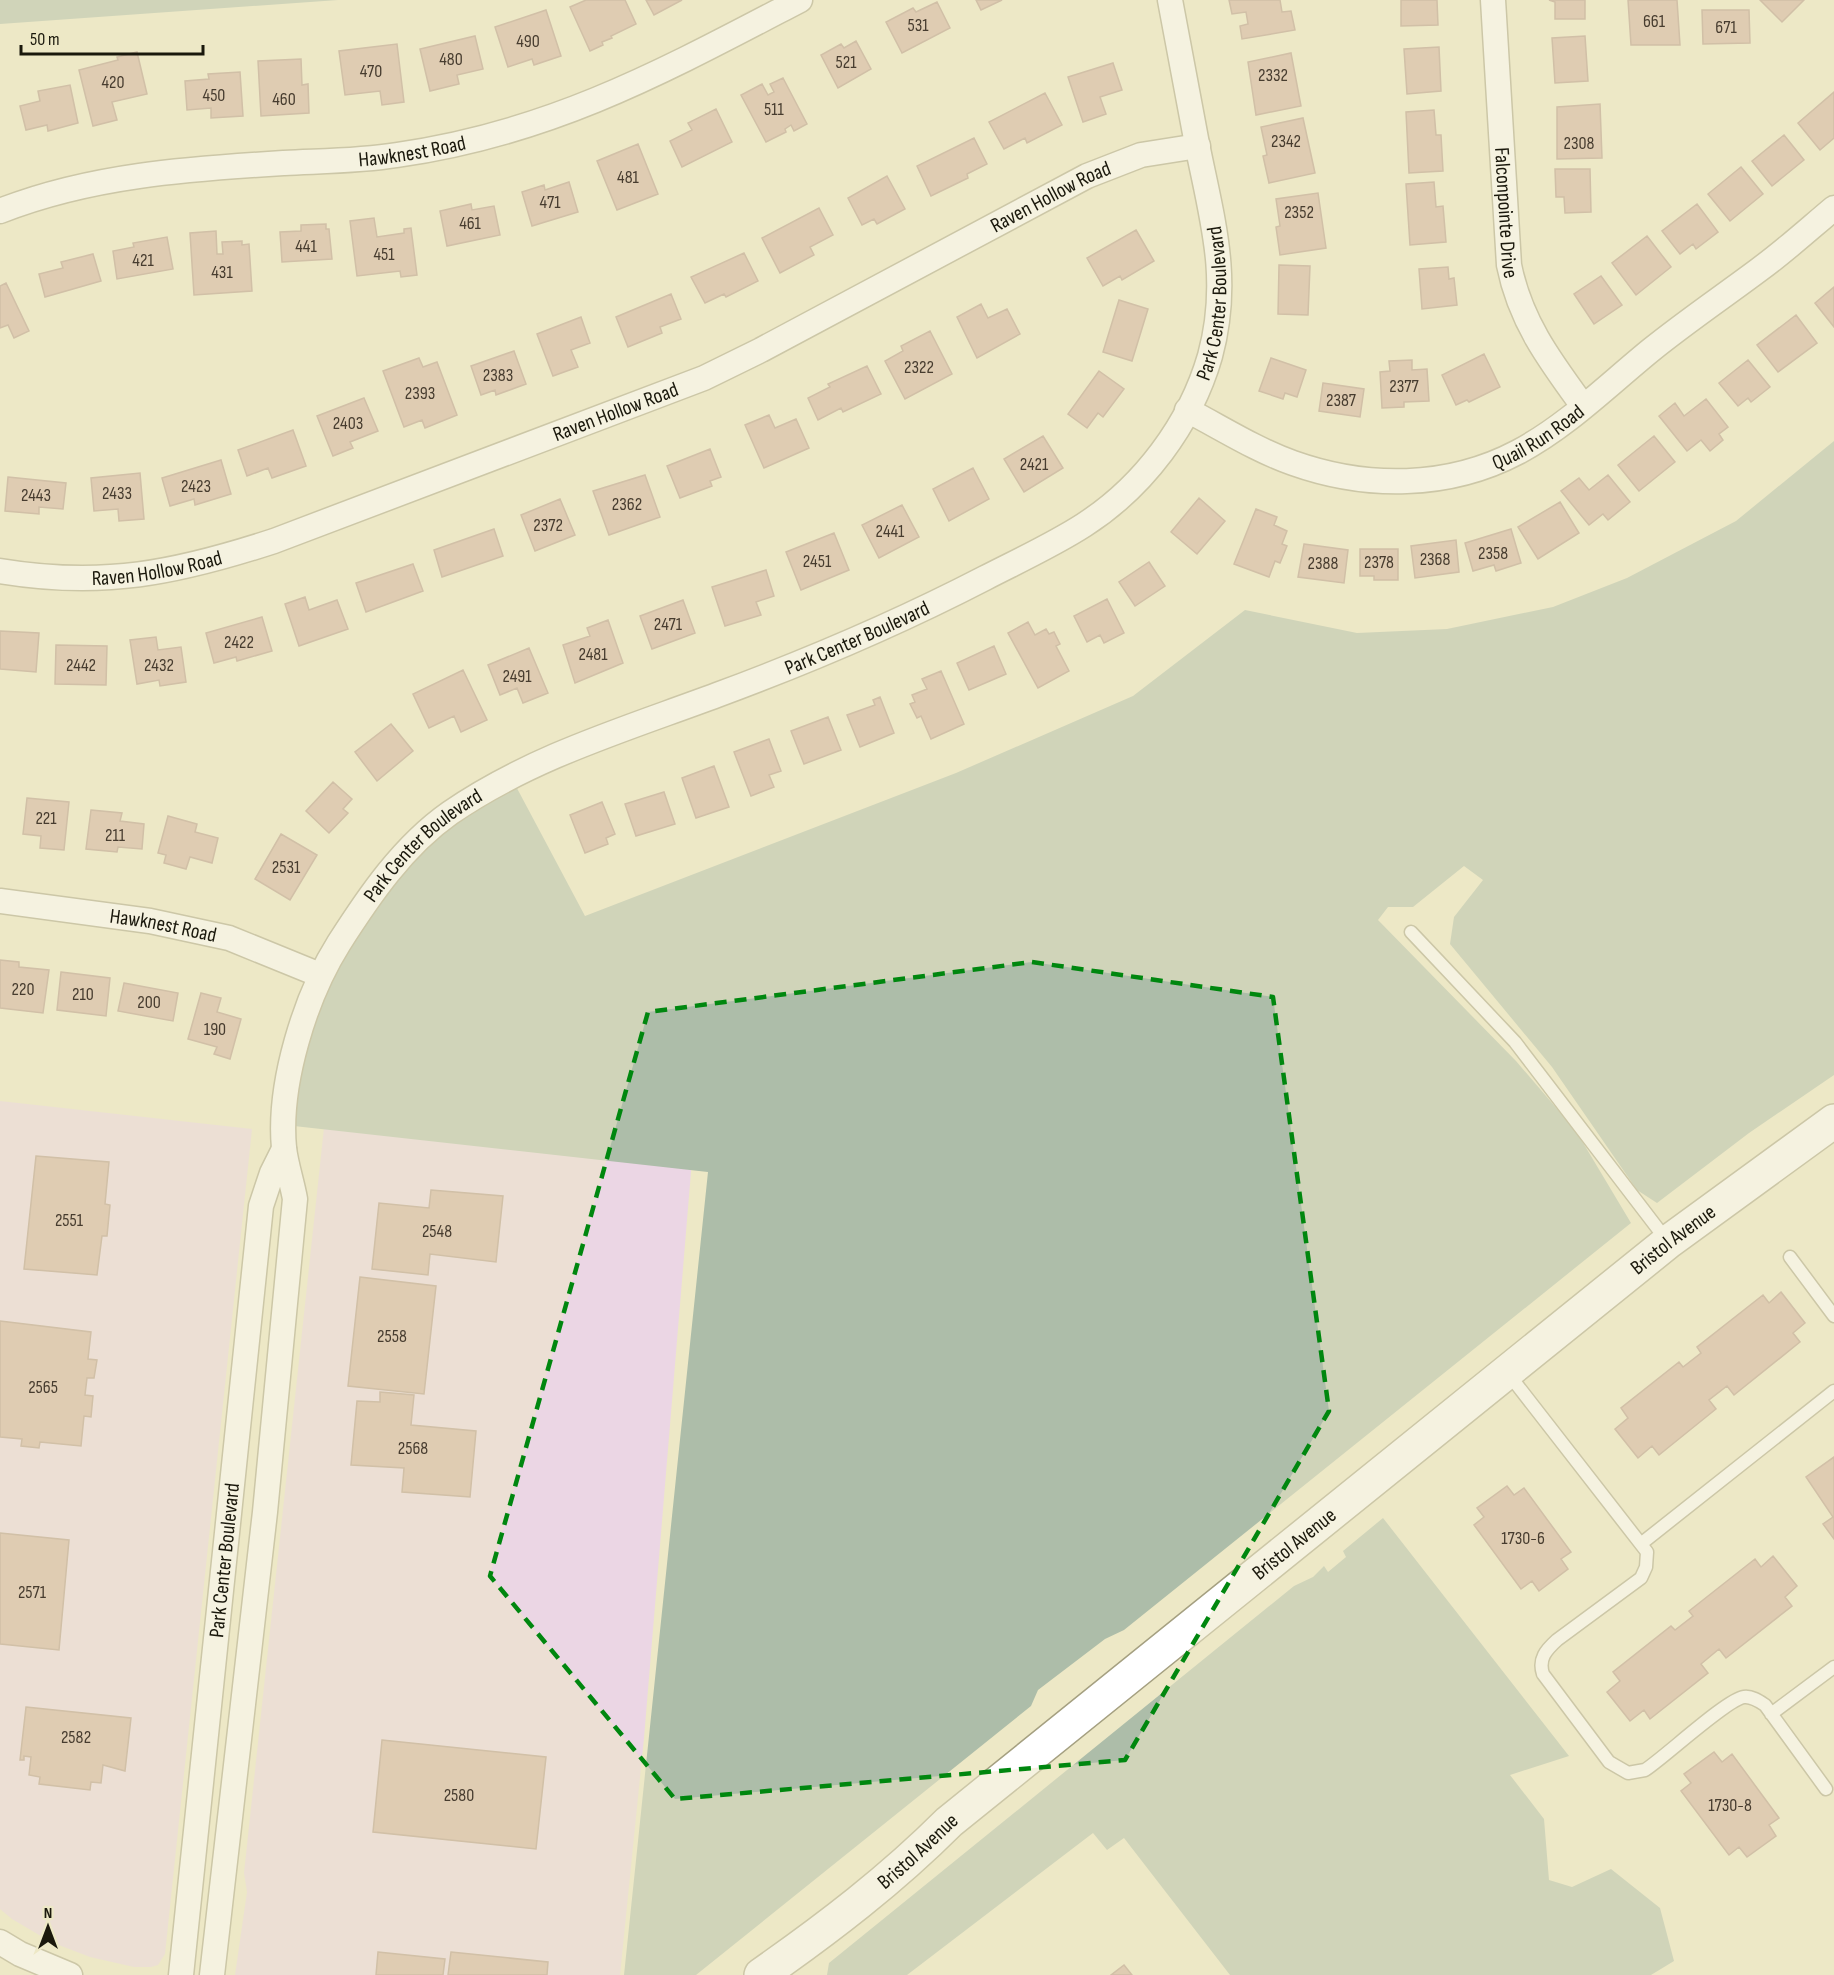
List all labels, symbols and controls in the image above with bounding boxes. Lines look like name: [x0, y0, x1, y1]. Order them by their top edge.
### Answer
house number: 661: [1643, 11, 1666, 32]
house number: 531: [907, 15, 929, 36]
house number: 671: [1715, 17, 1737, 38]
scale bar: [21, 18, 202, 56]
text: 50 m: [30, 29, 60, 50]
house number: 490: [516, 31, 540, 52]
house number: 480: [439, 49, 463, 70]
house number: 521: [836, 52, 857, 73]
house number: 470: [360, 61, 382, 82]
house number: 2332: [1258, 65, 1288, 86]
house number: 420: [101, 72, 125, 93]
house number: 450: [203, 85, 225, 106]
house number: 460: [272, 89, 296, 110]
house number: 511: [764, 99, 785, 120]
street label: Hawknest Road: [358, 131, 468, 172]
house number: 2342: [1271, 131, 1301, 152]
house number: 2308: [1564, 133, 1595, 154]
street label: Falconpointe Drive: [1489, 147, 1524, 281]
street label: Raven Hollow Road: [986, 156, 1114, 238]
house number: 481: [617, 167, 640, 188]
house number: 471: [540, 192, 561, 213]
house number: 2352: [1284, 202, 1314, 223]
house number: 461: [459, 213, 482, 234]
street label: Park Center Boulevard: [1191, 224, 1232, 384]
house number: 441: [295, 236, 317, 257]
house number: 451: [373, 244, 395, 265]
house number: 421: [132, 250, 154, 271]
house number: 431: [211, 262, 233, 283]
house number: 2322: [904, 357, 934, 378]
house number: 2383: [483, 365, 513, 386]
house number: 2377: [1389, 376, 1420, 397]
street label: Raven Hollow Road: [549, 377, 682, 447]
house number: 2393: [405, 383, 435, 404]
house number: 2387: [1326, 390, 1357, 411]
street label: Quail Run Road: [1488, 399, 1589, 476]
house number: 2403: [333, 413, 363, 434]
house number: 2421: [1020, 454, 1049, 475]
house number: 2423: [181, 476, 211, 497]
house number: 2433: [102, 483, 132, 504]
house number: 2443: [21, 485, 51, 506]
house number: 2362: [612, 494, 642, 515]
house number: 2372: [533, 515, 563, 536]
house number: 2441: [876, 521, 905, 542]
house number: 2358: [1478, 543, 1508, 564]
street label: Raven Hollow Road: [91, 545, 225, 591]
house number: 2368: [1420, 549, 1450, 570]
house number: 2451: [803, 551, 832, 572]
house number: 2378: [1364, 552, 1394, 573]
house number: 2388: [1308, 553, 1339, 574]
street label: Park Center Boulevard: [781, 596, 933, 681]
house number: 2471: [654, 614, 683, 635]
house number: 2422: [224, 632, 254, 653]
house number: 2481: [578, 644, 608, 665]
house number: 2442: [66, 655, 96, 676]
house number: 2432: [144, 655, 174, 676]
house number: 2491: [502, 666, 532, 687]
street label: Park Center Boulevard: [358, 784, 487, 907]
house number: 221: [35, 808, 57, 829]
house number: 211: [105, 825, 126, 846]
house number: 2531: [272, 857, 301, 878]
street label: Hawknest Road: [108, 904, 219, 948]
house number: 220: [12, 979, 34, 1000]
house number: 210: [72, 984, 94, 1005]
house number: 200: [137, 992, 161, 1013]
house number: 190: [204, 1019, 226, 1040]
street label: Bristol Avenue: [1626, 1199, 1721, 1280]
house number: 2551: [55, 1210, 84, 1231]
house number: 2548: [422, 1221, 452, 1242]
house number: 2558: [377, 1326, 407, 1347]
house number: 2565: [28, 1377, 58, 1398]
house number: 2568: [398, 1438, 428, 1459]
street label: Park Center Boulevard: [204, 1482, 245, 1639]
street label: Bristol Avenue: [1247, 1503, 1341, 1585]
house number: 1730-6: [1501, 1528, 1545, 1549]
house number: 2571: [18, 1582, 47, 1603]
house number: 2582: [61, 1727, 91, 1748]
house number: 2580: [444, 1785, 474, 1806]
house number: 1730-8: [1708, 1795, 1752, 1816]
street label: Bristol Avenue: [873, 1808, 963, 1895]
north arrow: [18, 1897, 78, 1957]
text: N: [44, 1904, 52, 1923]

